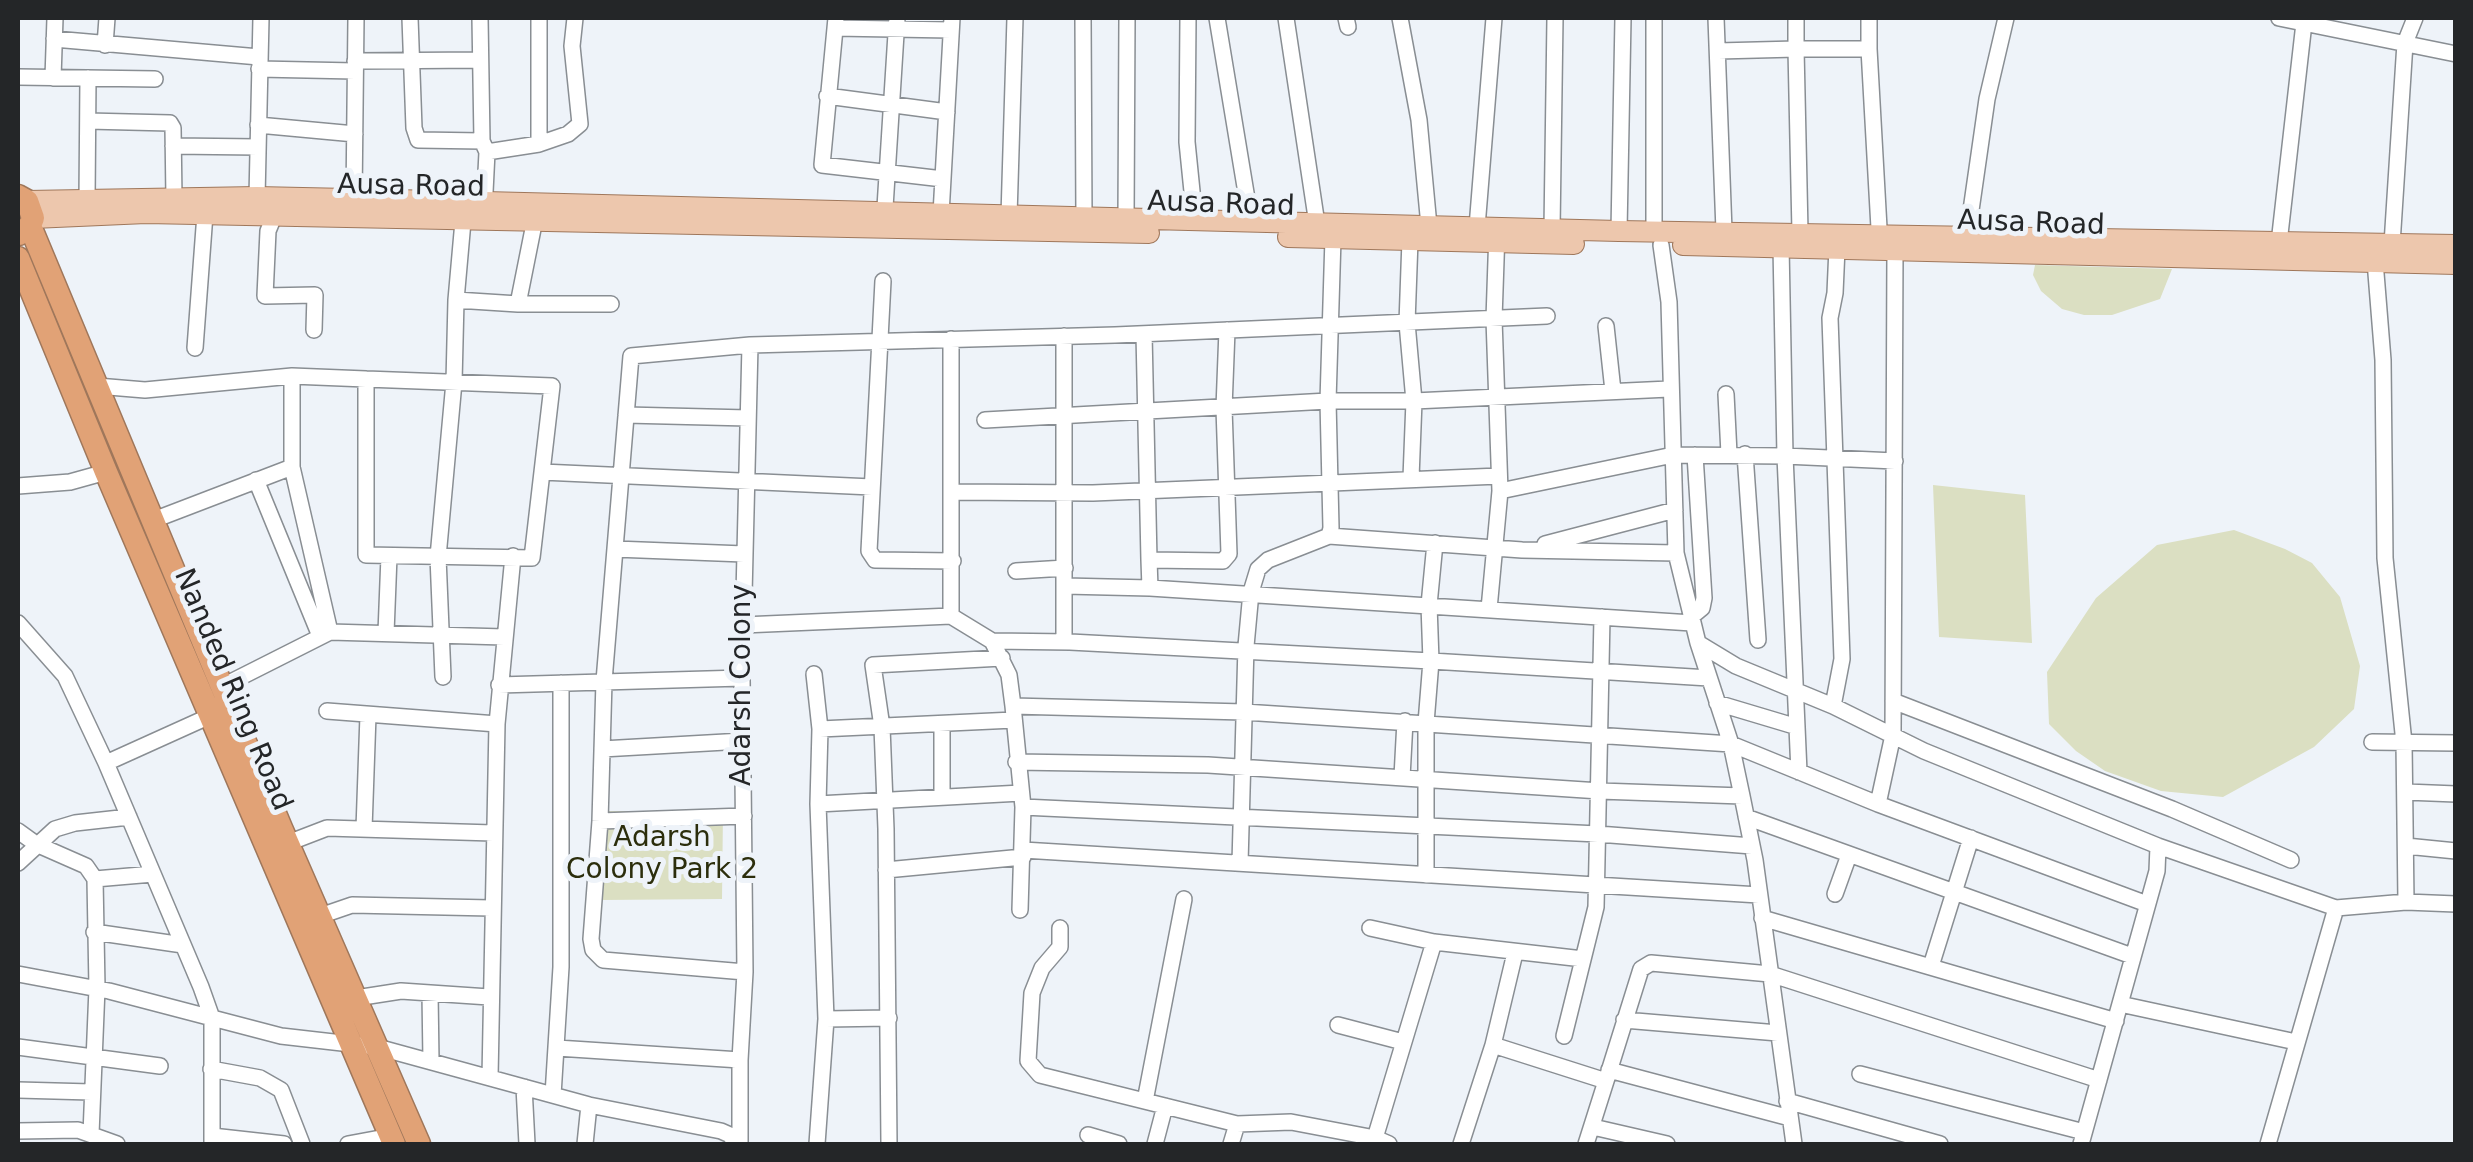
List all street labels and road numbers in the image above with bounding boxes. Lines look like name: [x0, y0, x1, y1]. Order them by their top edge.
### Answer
street label: Ausa Road: [337, 169, 485, 205]
street label: Ausa Road: [1147, 186, 1295, 224]
street label: Ausa Road: [1957, 205, 2105, 243]
street label: Nanded Ring Road: [166, 564, 298, 816]
street label: Adarsh Colony: [726, 584, 760, 786]

